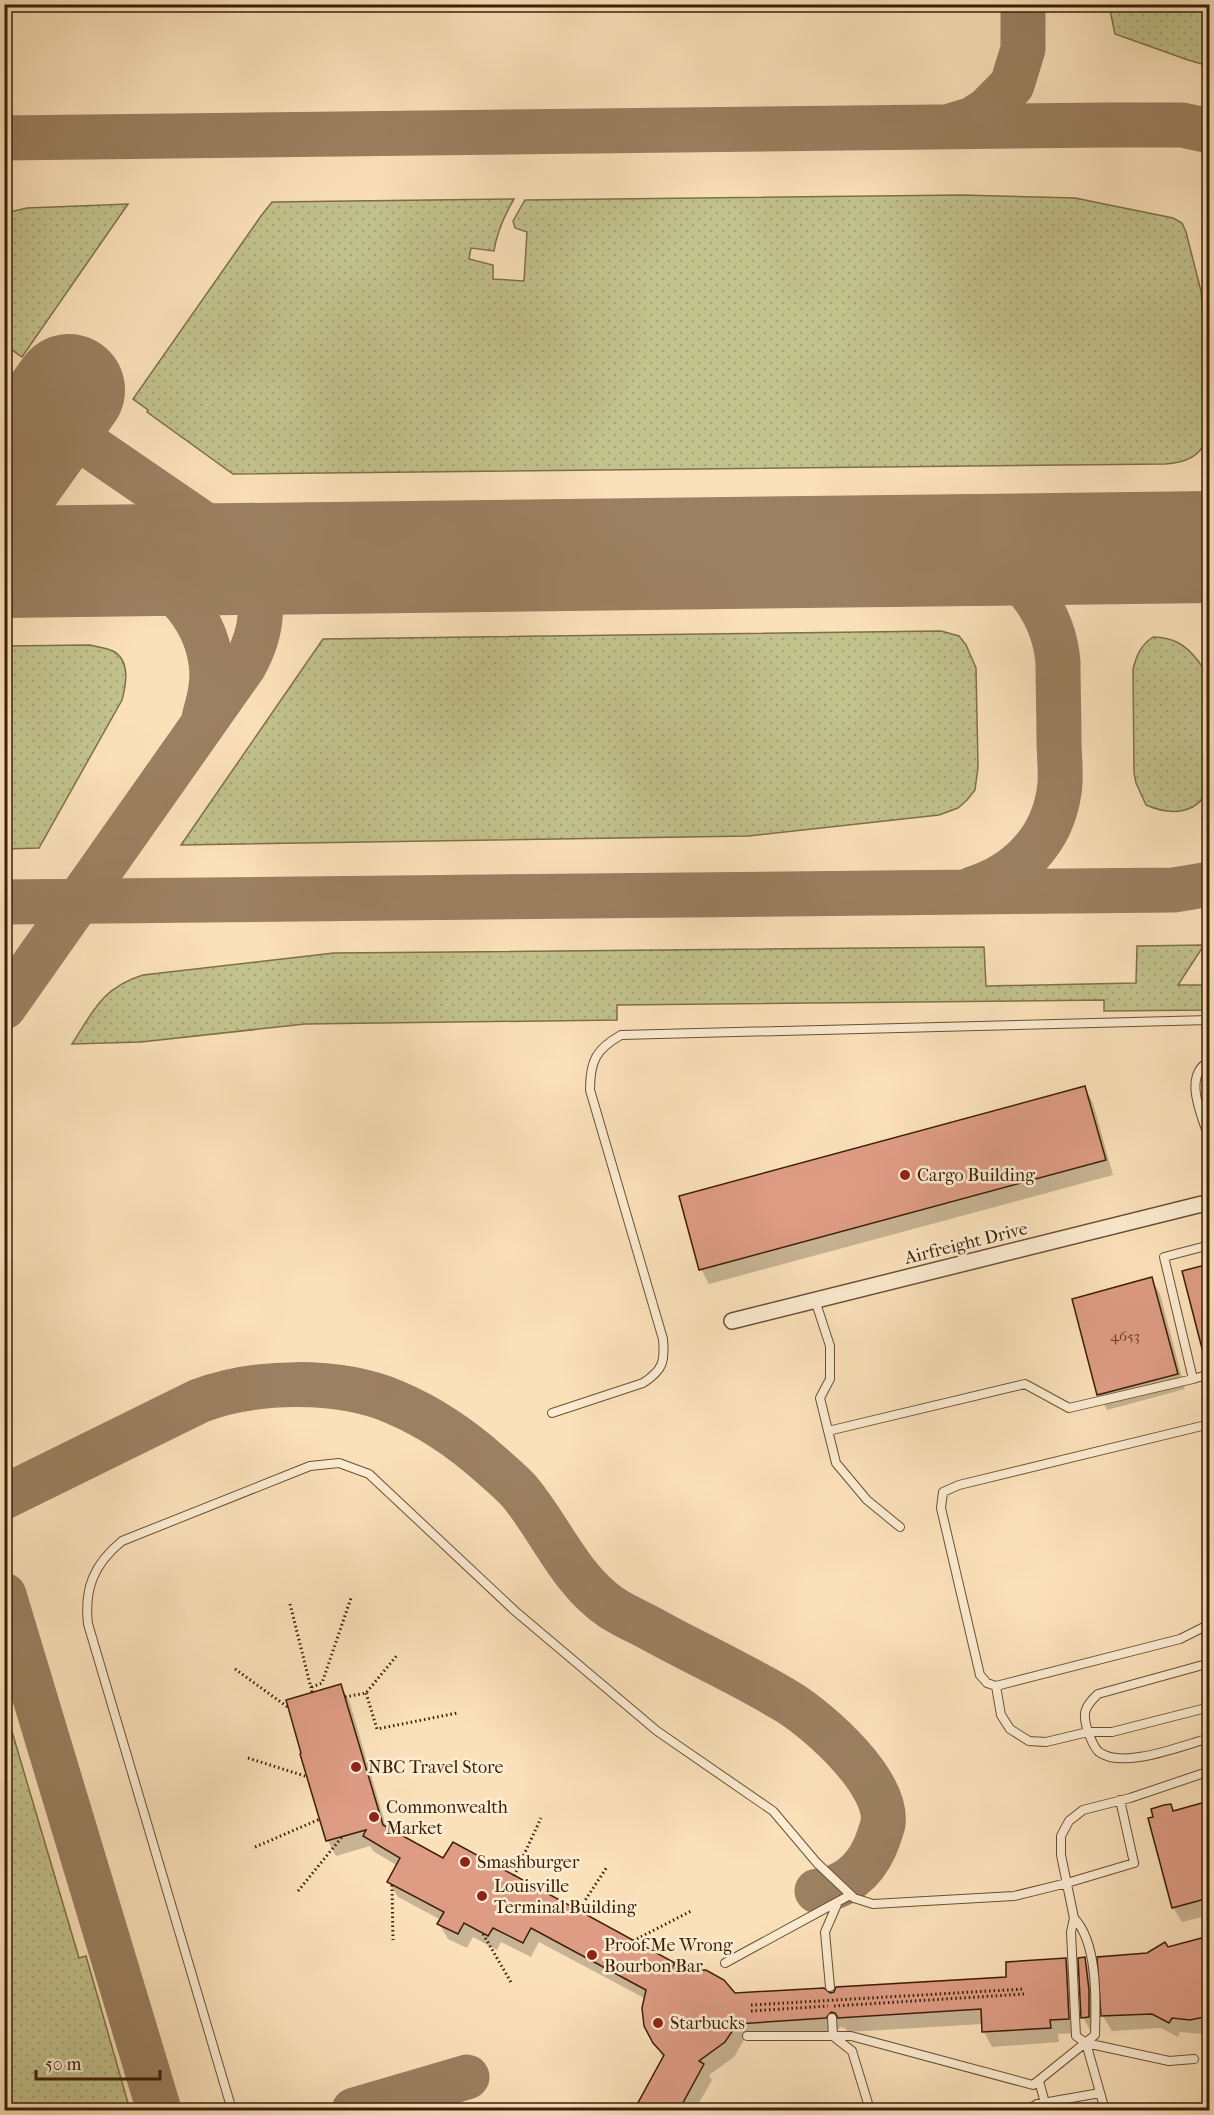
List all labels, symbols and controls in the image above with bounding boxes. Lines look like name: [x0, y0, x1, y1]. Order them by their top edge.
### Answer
place label: Cargo Building: [917, 1165, 1035, 1186]
marker: Cargo Building: [898, 1168, 912, 1182]
street label: Airfreight Drive: [901, 1218, 1030, 1269]
house number: 4653: [1110, 1327, 1140, 1345]
place label: NBC Travel Store: [368, 1757, 503, 1778]
marker: NBC Travel Store: [349, 1760, 363, 1774]
place label: Commonwealth Market: [386, 1797, 508, 1839]
marker: Commonwealth Market: [367, 1810, 381, 1824]
place label: Smashburger: [477, 1852, 580, 1873]
marker: Smashburger: [458, 1855, 472, 1869]
place label: Louisville Terminal Building: [494, 1876, 637, 1918]
marker: Louisville Terminal Building: [475, 1889, 489, 1903]
place label: Proof Me Wrong Bourbon Bar: [604, 1935, 733, 1977]
marker: Proof Me Wrong Bourbon Bar: [585, 1948, 599, 1962]
place label: Starbucks: [670, 2013, 745, 2034]
marker: Starbucks: [651, 2016, 665, 2030]
scale bar: [36, 2043, 160, 2081]
text: 50 m: [45, 2054, 82, 2075]

